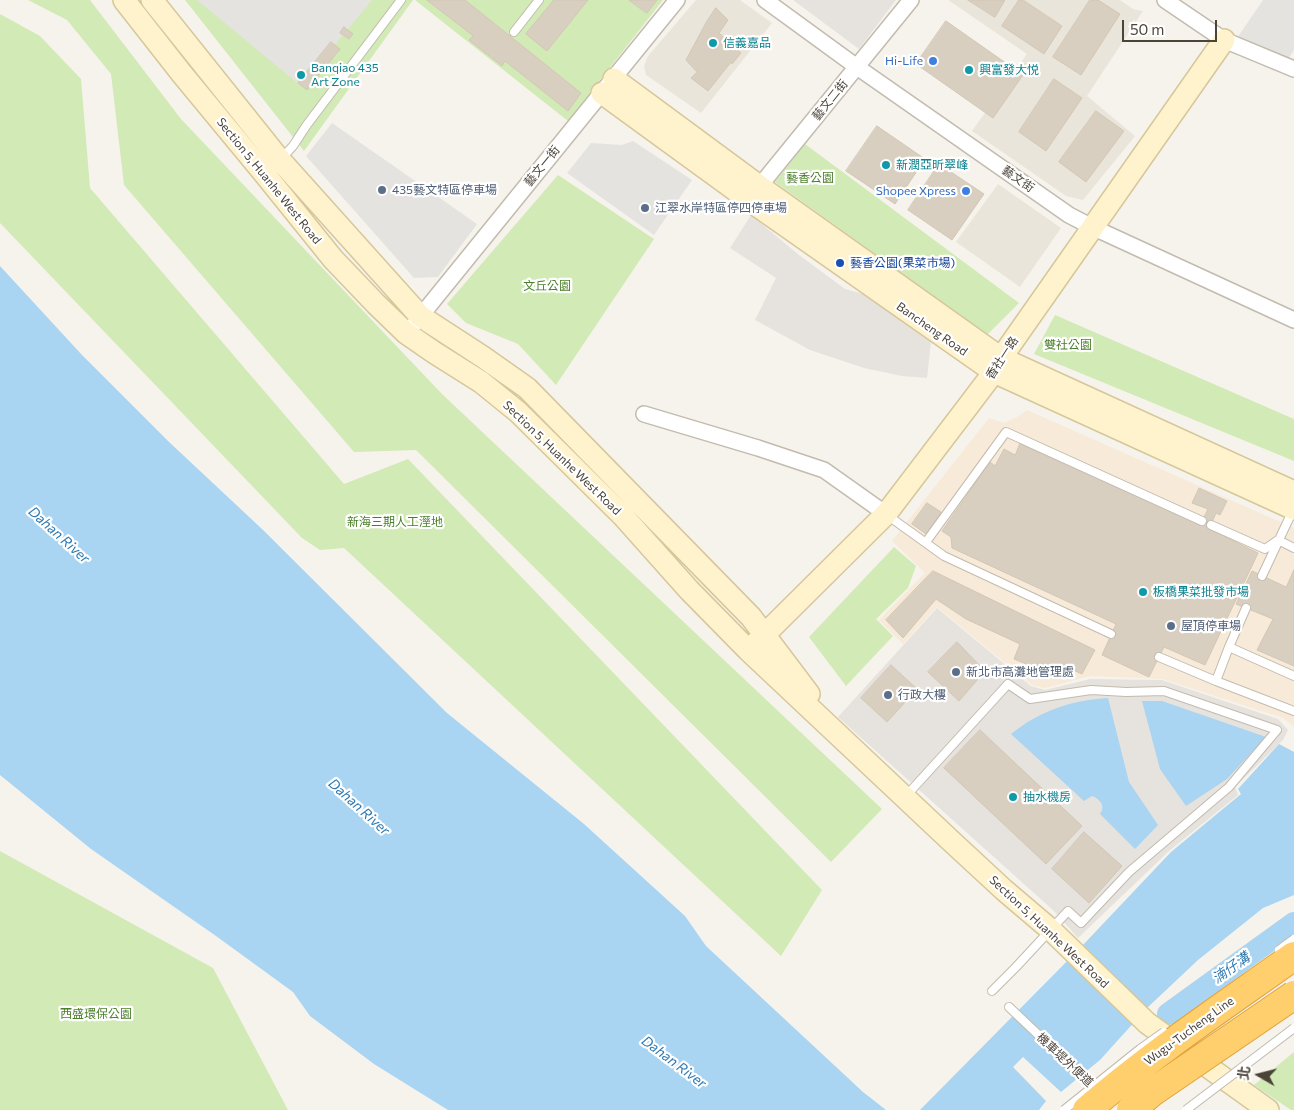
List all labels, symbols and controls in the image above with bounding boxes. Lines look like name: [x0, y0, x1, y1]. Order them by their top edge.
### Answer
scale bar: [1124, 10, 1219, 42]
text: 50 m: [1130, 20, 1164, 38]
place label: 信義嘉品: [723, 36, 771, 50]
marker: 信義嘉品: [707, 37, 719, 49]
place label: Hi-Life: [885, 54, 923, 68]
marker: Hi-Life: [927, 55, 939, 67]
place label: Banqiao 435 Art Zone: [311, 61, 379, 89]
place label: 興富發大悦: [979, 63, 1039, 77]
marker: 興富發大悦: [963, 64, 975, 76]
marker: Banqiao 435 Art Zone: [295, 69, 307, 81]
street label: 藝文二街: [809, 77, 851, 123]
street label: Section 5, Huanhe West Road: [214, 115, 324, 247]
street label: 藝文一街: [521, 143, 563, 189]
place label: 新潤亞昕翠峰: [896, 158, 968, 172]
marker: 新潤亞昕翠峰: [880, 159, 892, 171]
street label: 藝文街: [999, 163, 1037, 195]
park label: 藝香公園: [786, 171, 834, 185]
place label: 435藝文特區停車場: [392, 183, 497, 197]
marker: 435藝文特區停車場: [376, 184, 388, 196]
place label: Shopee Xpress: [876, 184, 956, 198]
marker: Shopee Xpress: [960, 185, 972, 197]
place label: 江翠水岸特區停四停車場: [655, 201, 787, 215]
marker: 江翠水岸特區停四停車場: [639, 202, 651, 214]
place label: 藝香公園(果菜市場): [850, 256, 955, 270]
marker: 藝香公園(果菜市場): [834, 257, 846, 269]
park label: 文丘公園: [523, 279, 571, 293]
street label: Bancheng Road: [894, 299, 970, 359]
street label: 香社一路: [983, 334, 1021, 382]
park label: 雙社公園: [1044, 338, 1092, 352]
street label: Section 5, Huanhe West Road: [500, 398, 624, 518]
water label: Dahan River: [25, 503, 93, 567]
park label: 新海三期人工溼地: [347, 515, 443, 529]
place label: 板橋果菜批發市場: [1153, 585, 1249, 599]
marker: 板橋果菜批發市場: [1137, 586, 1149, 598]
place label: 屋頂停車場: [1181, 619, 1241, 633]
marker: 屋頂停車場: [1165, 620, 1177, 632]
place label: 新北市高灘地管理處: [966, 665, 1074, 679]
marker: 新北市高灘地管理處: [950, 666, 962, 678]
place label: 行政大樓: [898, 688, 946, 702]
marker: 行政大樓: [882, 689, 894, 701]
water label: Dahan River: [325, 775, 393, 839]
place label: 抽水機房: [1023, 790, 1071, 804]
marker: 抽水機房: [1007, 791, 1019, 803]
street label: Section 5, Huanhe West Road: [986, 873, 1112, 991]
water label: 湳仔溝: [1209, 949, 1253, 987]
street label: Wugu-Tucheng Line: [1141, 994, 1237, 1068]
park label: 西盛環保公園: [60, 1007, 132, 1021]
street label: 機車堤外便道: [1034, 1030, 1096, 1090]
water label: Dahan River: [638, 1032, 710, 1092]
north arrow: [1234, 1050, 1284, 1100]
text: 北: [1234, 1065, 1253, 1081]

